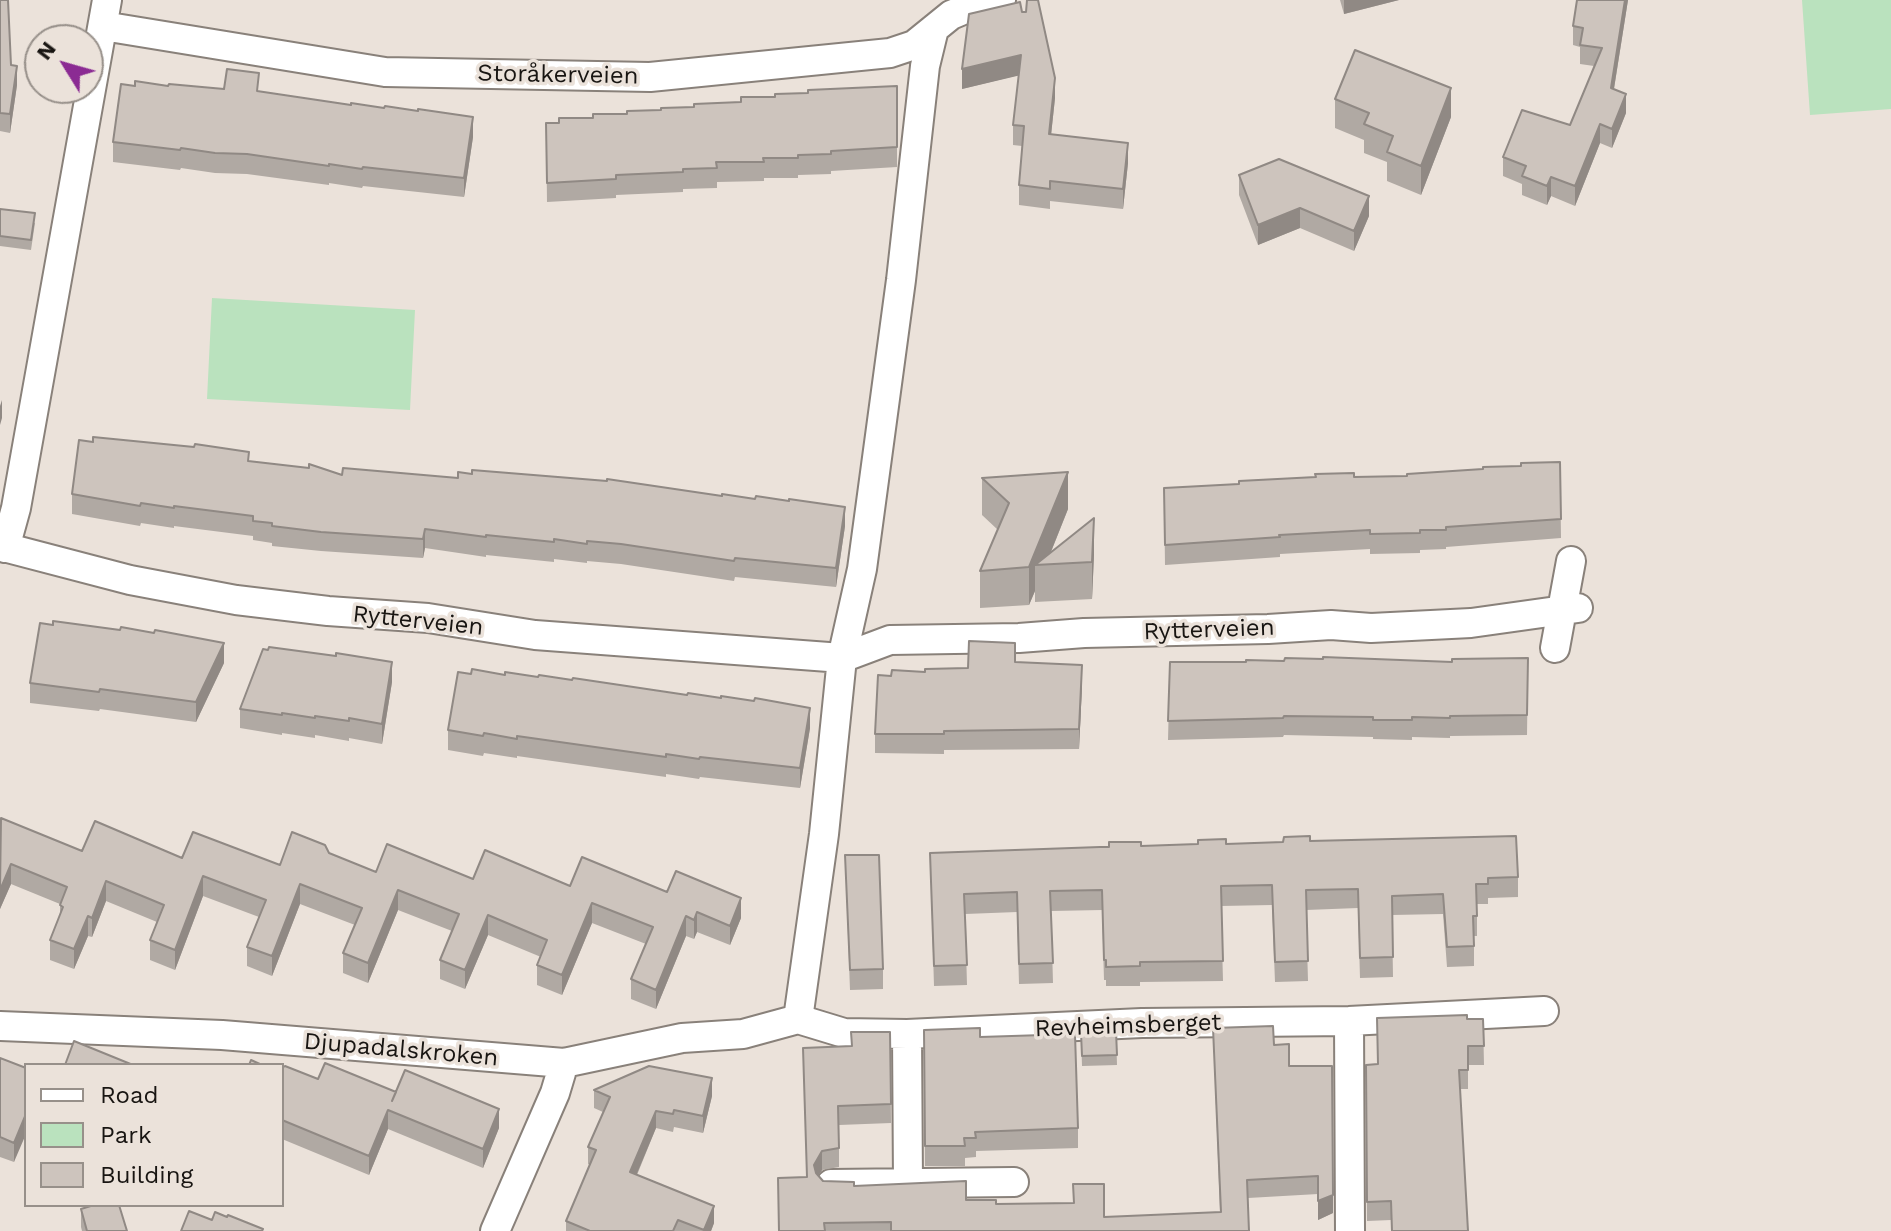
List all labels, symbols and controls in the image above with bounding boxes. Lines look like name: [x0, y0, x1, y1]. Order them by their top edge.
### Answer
north arrow: [24, 24, 104, 104]
text: N: [31, 36, 61, 64]
street label: Storåkerveien: [477, 59, 639, 91]
street label: Rytterveien: [351, 600, 485, 642]
street label: Rytterveien: [1143, 613, 1275, 647]
street label: Revheimsberget: [1034, 1008, 1222, 1044]
street label: Djupadalskroken: [303, 1027, 499, 1073]
legend: [24, 1063, 284, 1207]
text: Road: [100, 1081, 159, 1109]
text: Park: [100, 1121, 152, 1149]
text: Building: [100, 1161, 193, 1189]

